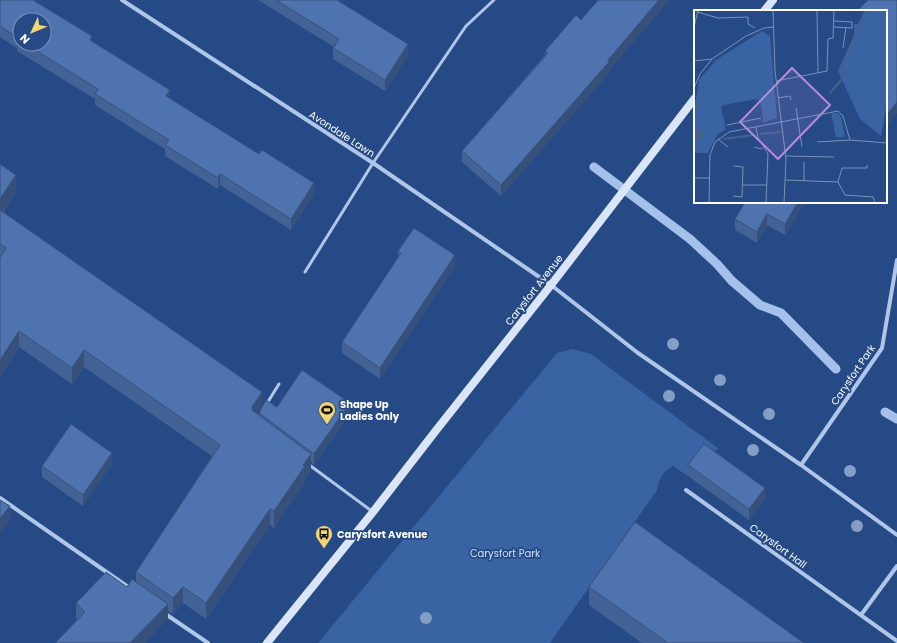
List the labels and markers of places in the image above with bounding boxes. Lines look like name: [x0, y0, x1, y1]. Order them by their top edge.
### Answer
place label: Shape Up Ladies Only: [340, 397, 400, 424]
sports icon: Shape Up Ladies Only: [317, 400, 337, 425]
bus stop icon: Carysfort Avenue: [314, 524, 334, 549]
place label: Carysfort Avenue: [337, 527, 427, 542]

